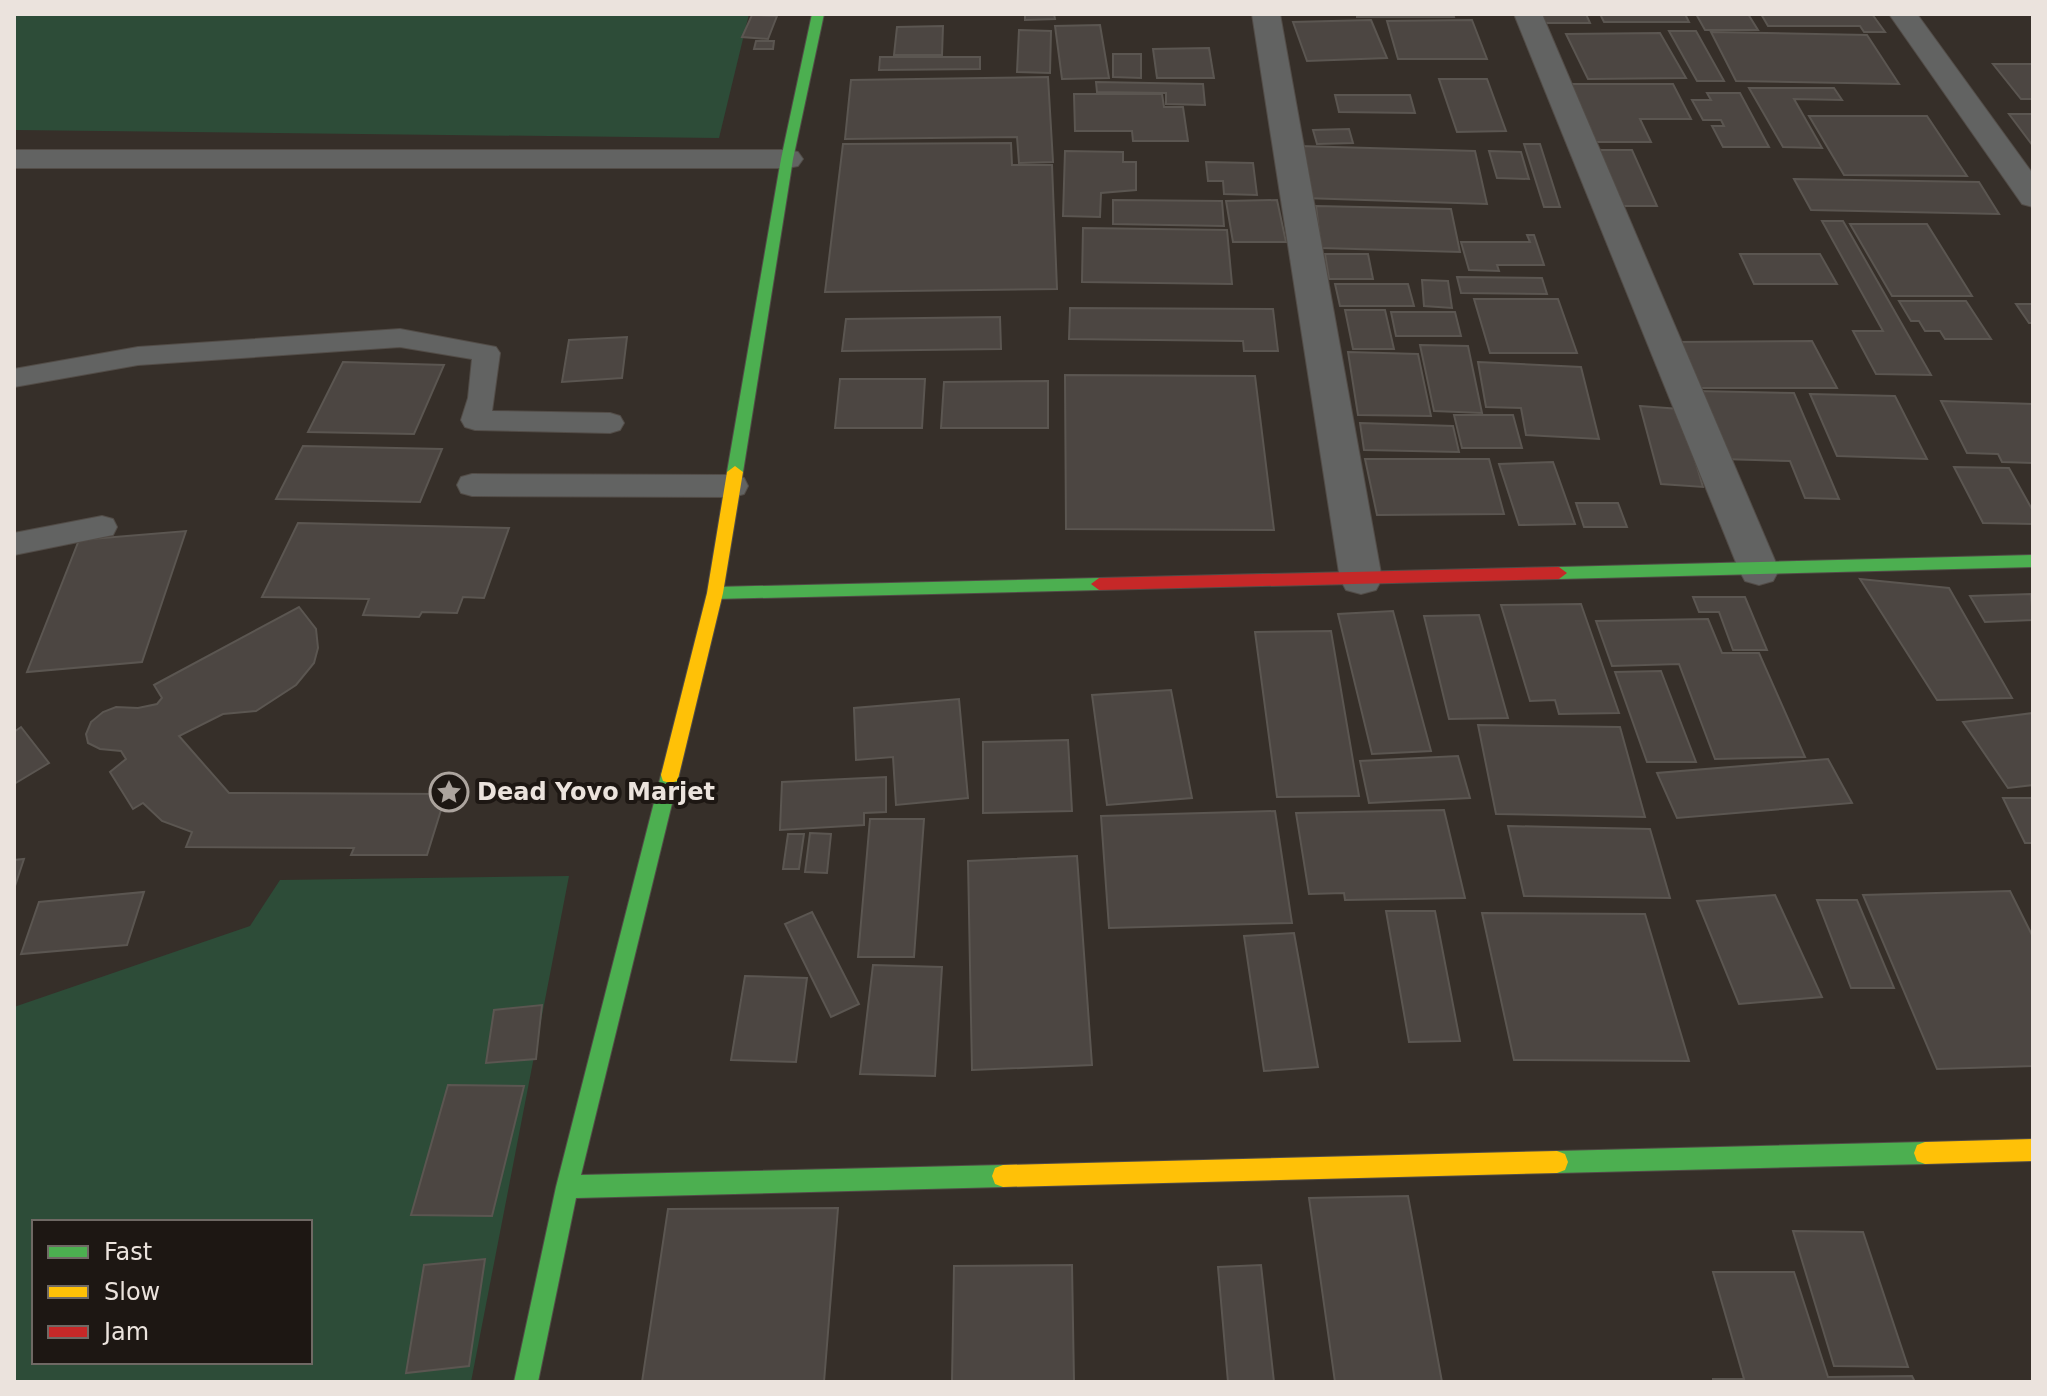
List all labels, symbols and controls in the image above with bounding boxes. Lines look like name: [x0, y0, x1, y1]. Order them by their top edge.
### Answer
place icon: Dead Yovo Marjet: [428, 771, 470, 813]
place label: Dead Yovo Marjet: [477, 778, 715, 806]
legend: [32, 1220, 312, 1364]
text: Fast: [104, 1238, 152, 1266]
text: Slow: [104, 1278, 160, 1306]
text: Jam: [102, 1318, 149, 1346]

